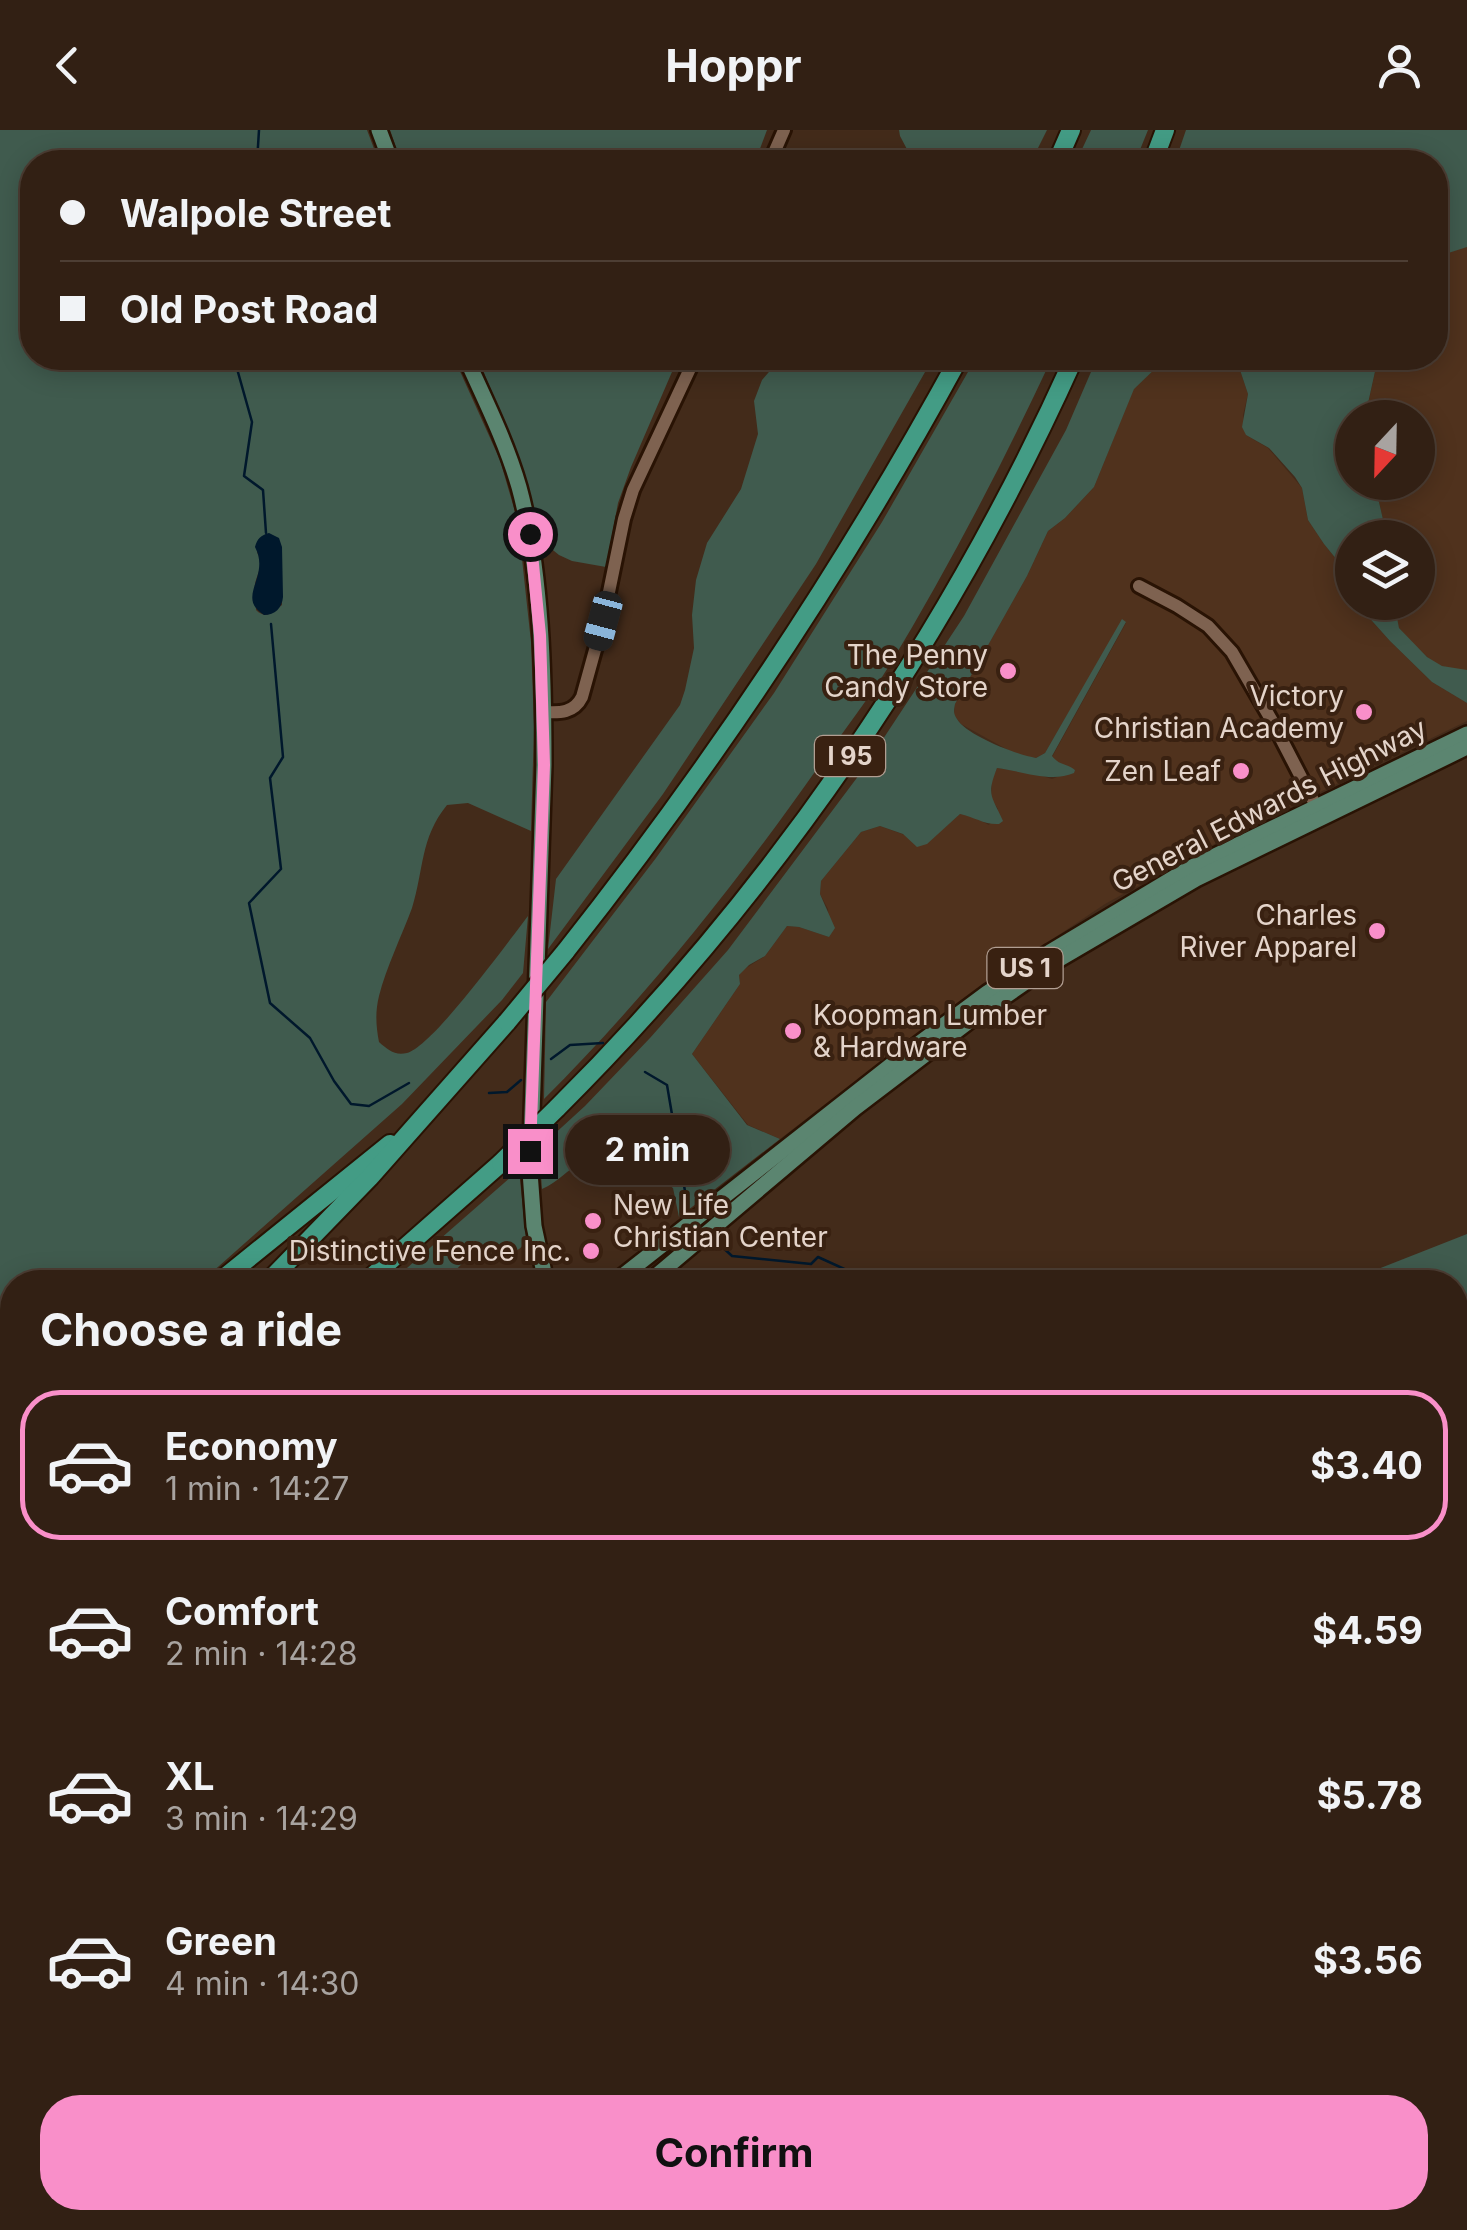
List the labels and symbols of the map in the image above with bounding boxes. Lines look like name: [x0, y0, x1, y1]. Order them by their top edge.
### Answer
north arrow: [1335, 400, 1435, 500]
route start: [508, 512, 553, 557]
car: [581, 588, 625, 654]
place label: The Penny Candy Store: [824, 638, 988, 704]
marker: The Penny Candy Store: [997, 660, 1019, 682]
place label: Victory Christian Academy: [1094, 679, 1344, 745]
marker: Victory Christian Academy: [1353, 701, 1375, 723]
street label: General Edwards Highway: [1106, 711, 1432, 899]
road number: I 95: [815, 736, 885, 776]
place label: Zen Leaf: [1104, 754, 1221, 788]
marker: Zen Leaf: [1230, 760, 1252, 782]
place label: Charles River Apparel: [1179, 898, 1357, 964]
marker: Charles River Apparel: [1366, 920, 1388, 942]
road number: US 1: [988, 948, 1062, 988]
place label: Koopman Lumber & Hardware: [813, 998, 1047, 1064]
marker: Koopman Lumber & Hardware: [782, 1020, 804, 1042]
callout: 2 min: [565, 1116, 730, 1186]
route end: [508, 1129, 553, 1174]
place label: New Life Christian Center: [613, 1188, 828, 1254]
marker: New Life Christian Center: [582, 1210, 604, 1232]
place label: Distinctive Fence Inc.: [289, 1234, 571, 1268]
marker: Distinctive Fence Inc.: [580, 1240, 602, 1262]

